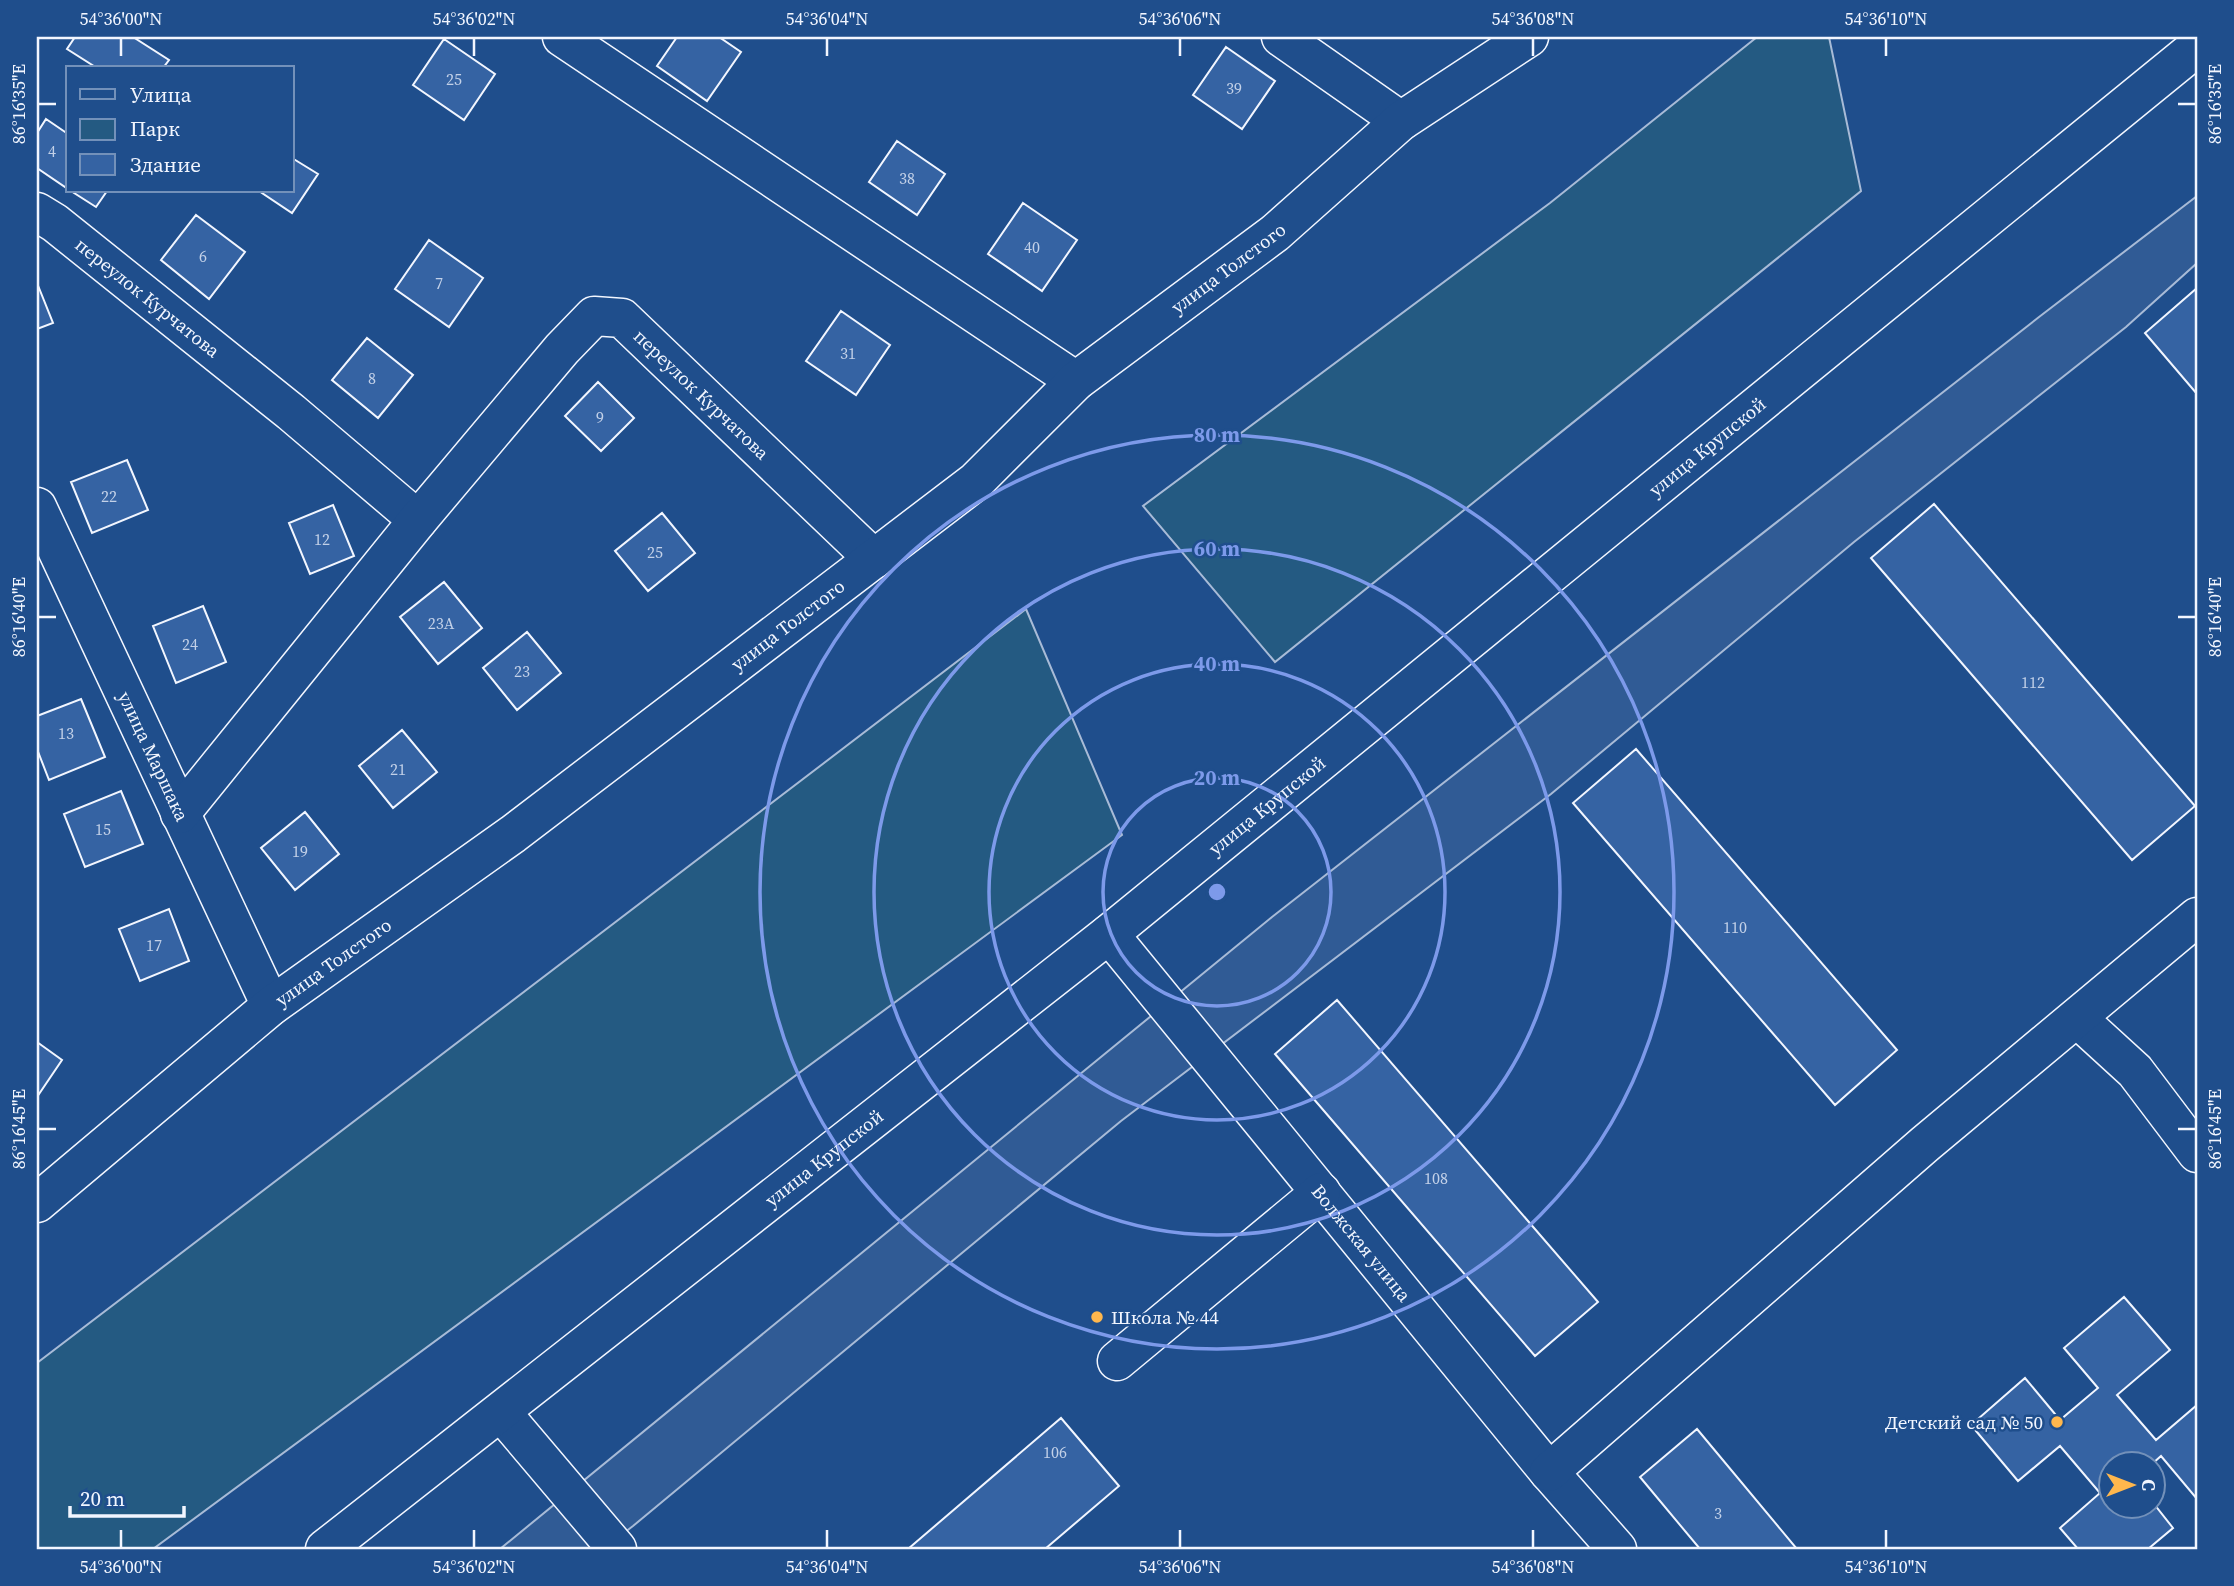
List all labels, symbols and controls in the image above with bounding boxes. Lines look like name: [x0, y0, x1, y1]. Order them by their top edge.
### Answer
text: 54°36'00"N: [80, 6, 162, 31]
text: 54°36'02"N: [433, 6, 515, 31]
text: 54°36'04"N: [786, 6, 868, 31]
text: 54°36'06"N: [1139, 6, 1221, 31]
text: 54°36'08"N: [1492, 6, 1574, 31]
text: 54°36'10"N: [1845, 6, 1927, 31]
text: 86°16'35"E: [6, 64, 31, 144]
text: 86°16'35"E: [2202, 64, 2227, 144]
legend: [66, 66, 294, 192]
house number: 25: [446, 68, 462, 90]
house number: 39: [1226, 77, 1242, 99]
text: Улица: [130, 80, 192, 109]
text: Парк: [130, 114, 180, 143]
house number: 4: [48, 140, 56, 162]
text: Здание: [130, 150, 201, 179]
house number: 38: [899, 167, 915, 189]
street label: улица Толстого: [1165, 217, 1291, 319]
street label: переулок Курчатова: [70, 231, 226, 364]
house number: 40: [1024, 236, 1040, 258]
house number: 6: [199, 245, 207, 267]
house number: 7: [435, 272, 443, 294]
street label: переулок Курчатова: [628, 323, 775, 465]
house number: 31: [840, 342, 856, 364]
house number: 8: [368, 367, 376, 389]
street label: улица Крупской: [1643, 391, 1771, 502]
house number: 9: [596, 406, 604, 428]
text: 80 m: [1194, 420, 1240, 449]
house number: 22: [101, 485, 117, 507]
house number: 12: [314, 528, 330, 550]
text: 60 m: [1194, 534, 1240, 563]
house number: 25: [647, 541, 663, 563]
street label: улица Толстого: [725, 573, 850, 677]
text: 86°16'40"E: [6, 577, 31, 657]
text: 86°16'40"E: [2202, 577, 2227, 657]
house number: 23А: [428, 612, 455, 634]
house number: 24: [182, 633, 198, 655]
text: 40 m: [1194, 649, 1240, 678]
house number: 23: [514, 660, 530, 682]
house number: 112: [2021, 671, 2045, 693]
street label: улица Маршака: [112, 687, 196, 826]
house number: 13: [58, 722, 74, 744]
street label: улица Крупской: [1203, 750, 1331, 861]
house number: 21: [390, 758, 406, 780]
text: 20 m: [1194, 763, 1240, 792]
house number: 15: [95, 818, 111, 840]
house number: 19: [292, 840, 308, 862]
centre of rings: [1205, 880, 1229, 904]
street label: улица Толстого: [270, 912, 397, 1012]
house number: 110: [1723, 916, 1747, 938]
house number: 17: [146, 934, 162, 956]
text: 86°16'45"E: [6, 1089, 31, 1169]
text: 86°16'45"E: [2202, 1089, 2227, 1169]
street label: улица Крупской: [759, 1103, 889, 1212]
house number: 108: [1424, 1167, 1448, 1189]
street label: Волжская улица: [1306, 1179, 1418, 1307]
place label: Школа № 44: [1111, 1304, 1219, 1330]
marker: Школа № 44: [1089, 1309, 1105, 1325]
place label: Детский сад № 50: [1885, 1409, 2043, 1435]
marker: Детский сад № 50: [2049, 1414, 2065, 1430]
house number: 106: [1043, 1441, 1067, 1463]
north arrow: [2098, 1450, 2168, 1520]
scale bar: [70, 1474, 184, 1518]
text: С: [2136, 1479, 2162, 1491]
text: 20 m: [80, 1484, 125, 1513]
house number: 3: [1714, 1502, 1722, 1524]
text: 54°36'00"N: [80, 1554, 162, 1579]
text: 54°36'02"N: [433, 1554, 515, 1579]
text: 54°36'04"N: [786, 1554, 868, 1579]
text: 54°36'06"N: [1139, 1554, 1221, 1579]
text: 54°36'08"N: [1492, 1554, 1574, 1579]
text: 54°36'10"N: [1845, 1554, 1927, 1579]

